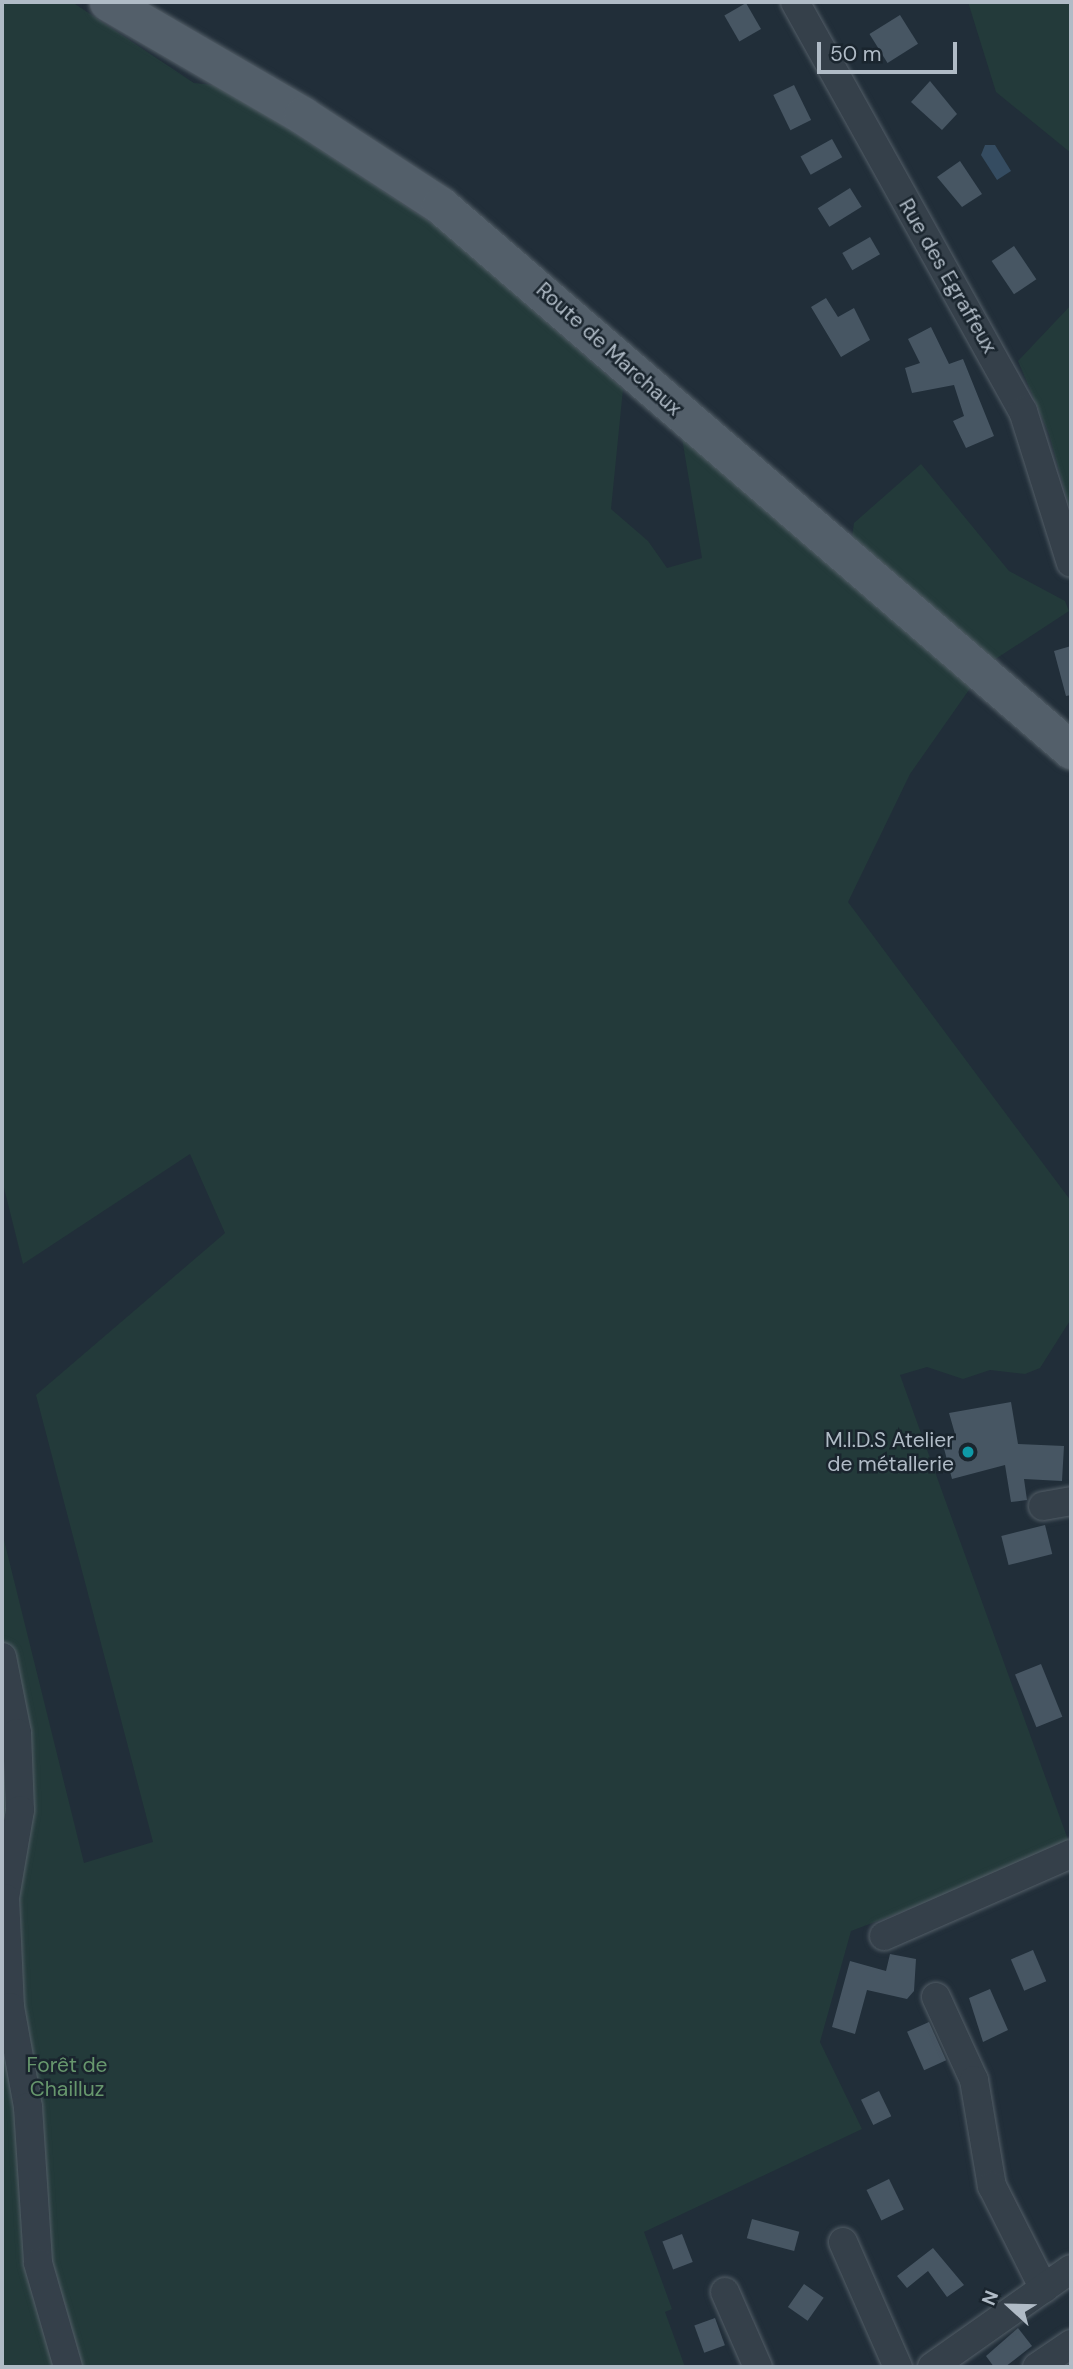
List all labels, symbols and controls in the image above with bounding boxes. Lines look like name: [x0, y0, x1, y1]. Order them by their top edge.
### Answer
scale bar: [821, 28, 961, 72]
text: 50 m: [830, 40, 881, 68]
street label: Rue des Egraffeux: [894, 194, 1002, 358]
street label: Route de Marchaux: [531, 277, 687, 421]
place label: M.I.D.S Atelier de métallerie: [825, 1427, 954, 1477]
marker: M.I.D.S Atelier de métallerie: [960, 1444, 976, 1460]
park label: Forêt de Chailluz: [26, 2052, 108, 2102]
north arrow: [975, 2271, 1045, 2341]
text: N: [976, 2287, 1004, 2309]

